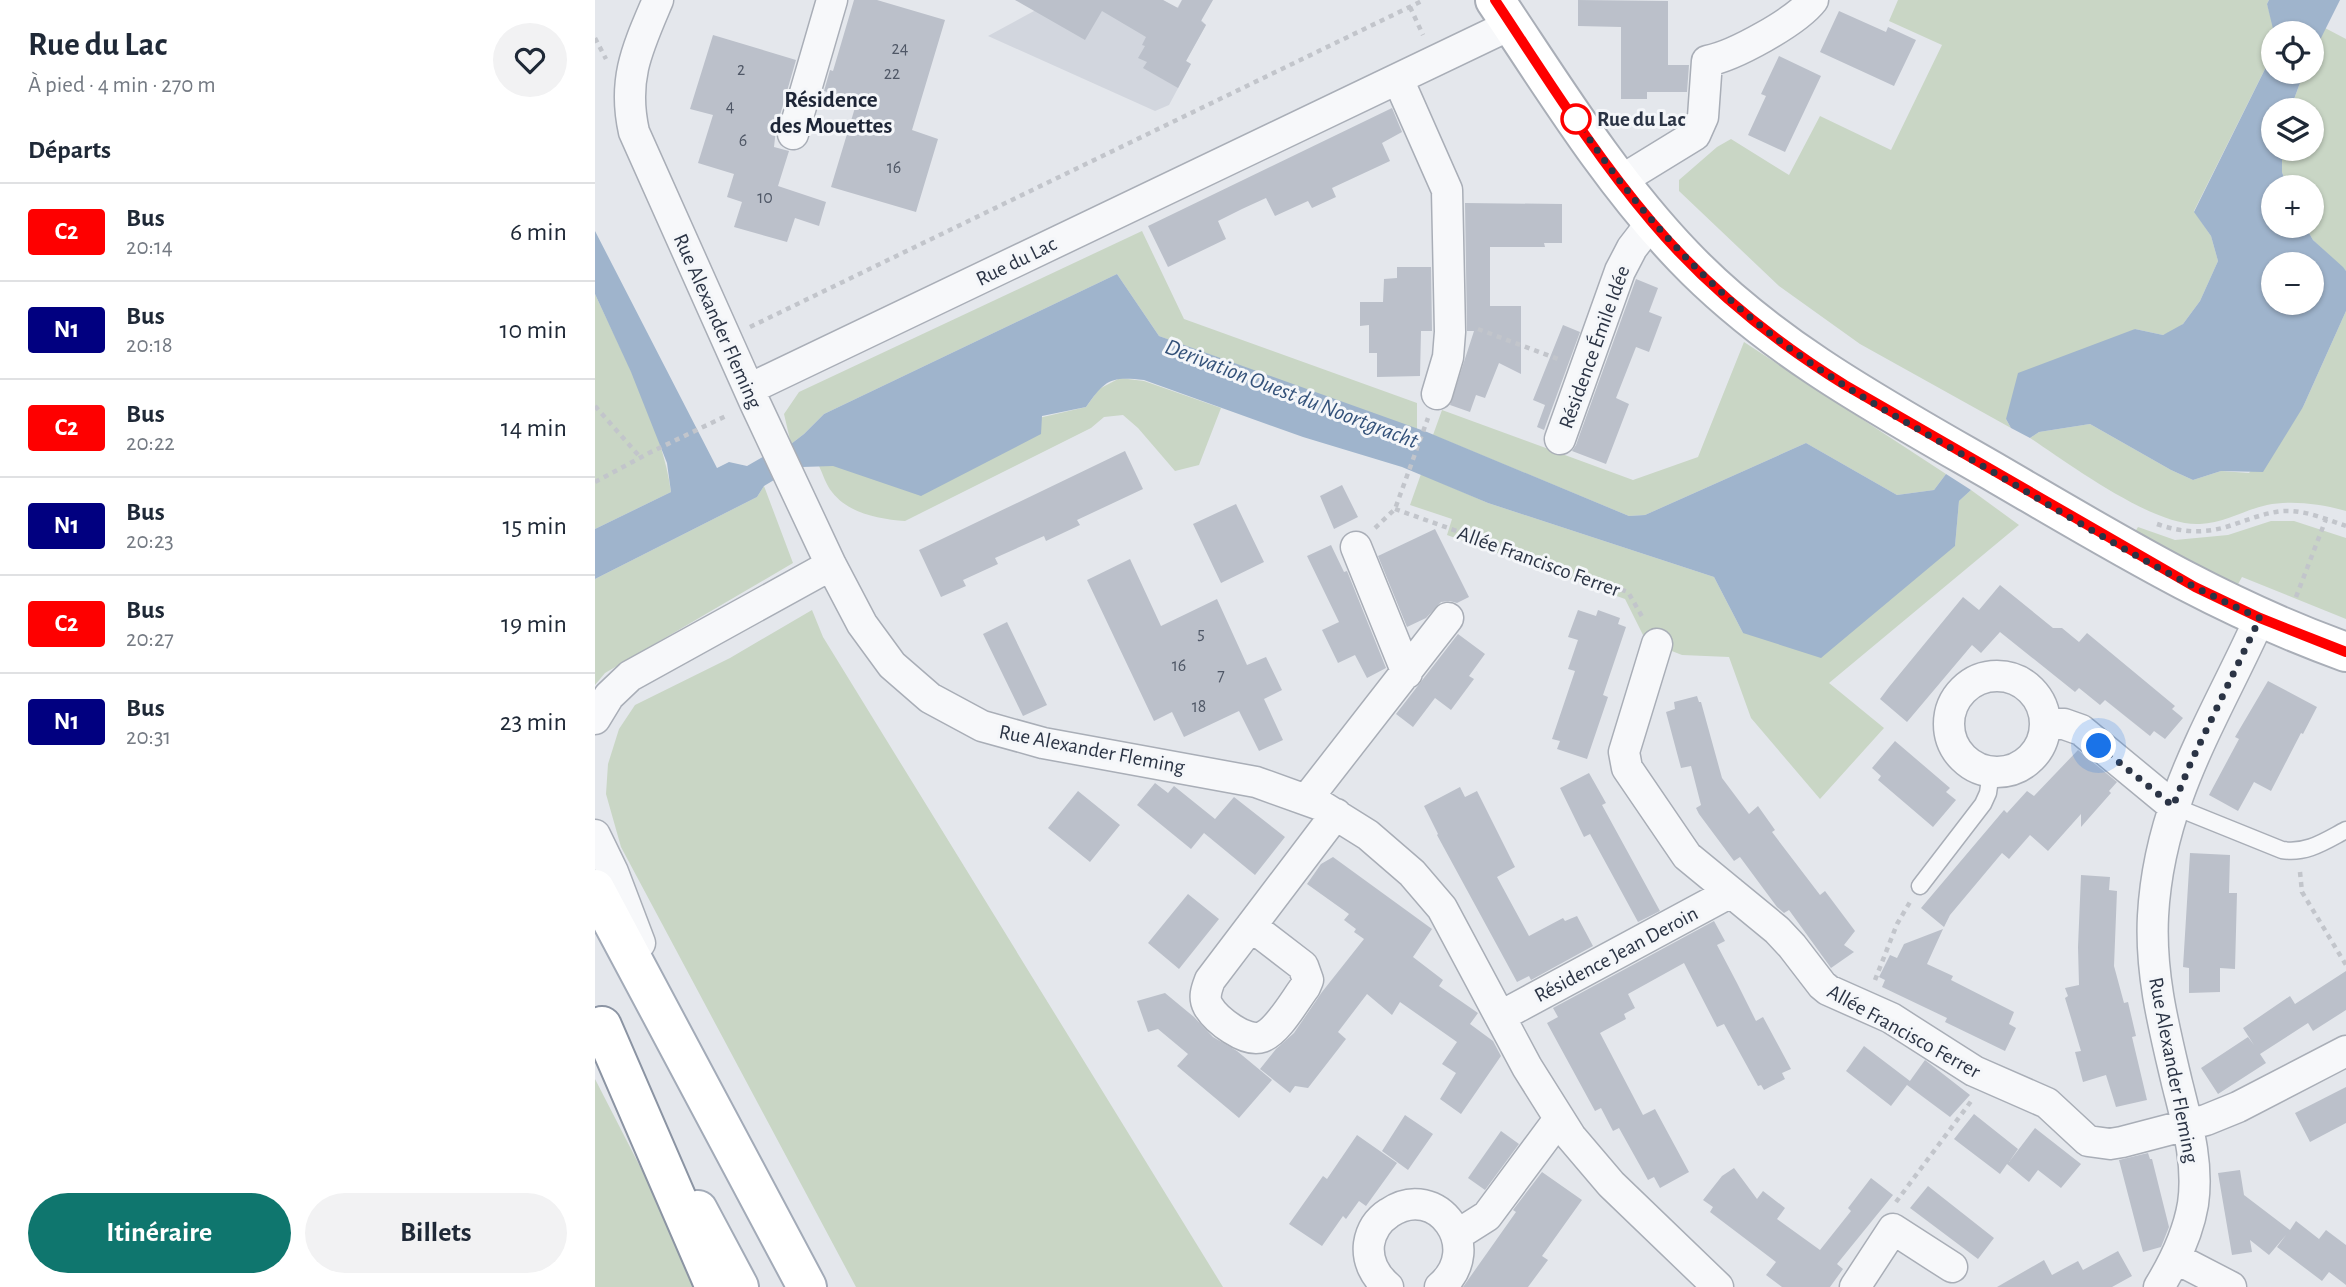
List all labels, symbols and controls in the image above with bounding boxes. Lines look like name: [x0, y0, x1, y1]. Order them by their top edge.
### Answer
map controls: [2261, 21, 2324, 315]
button: locate: [2261, 21, 2324, 84]
button: heart: [493, 23, 567, 97]
text: Rue du Lac: [28, 29, 167, 62]
house number: 24: [892, 40, 909, 58]
house number: 2: [737, 61, 745, 79]
house number: 22: [884, 65, 900, 83]
text: À pied · 4 min · 270 m: [28, 74, 216, 97]
district label: Résidence des Mouettes: [770, 89, 892, 138]
house number: 4: [726, 98, 735, 116]
button: layers: [2261, 98, 2324, 161]
marker: Rue du Lac: [1561, 104, 1591, 134]
place label: Rue du Lac: [1597, 109, 1686, 130]
house number: 6: [739, 132, 747, 150]
text: Départs: [28, 137, 111, 163]
house number: 16: [887, 159, 901, 177]
button: +: [2261, 175, 2324, 238]
house number: 10: [757, 189, 773, 207]
text: Bus: [126, 205, 165, 231]
text: 6 min: [510, 219, 567, 245]
text: C2: [55, 220, 78, 244]
street label: Rue Alexander Fleming: [670, 231, 766, 412]
street label: Rue du Lac: [973, 233, 1060, 290]
text: 20:14: [126, 236, 173, 259]
button: −: [2261, 252, 2324, 315]
street label: Résidence Émile Idée: [1553, 262, 1634, 431]
text: Bus: [126, 303, 165, 329]
text: 10 min: [500, 317, 567, 343]
text: N1: [54, 318, 79, 342]
text: 20:18: [126, 334, 173, 357]
water label: Derivation Ouest du Noortgracht: [1162, 335, 1422, 454]
text: Bus: [126, 401, 165, 427]
text: 14 min: [501, 415, 567, 441]
text: C2: [55, 416, 78, 440]
text: 20:22: [126, 432, 175, 455]
text: Bus: [126, 499, 165, 525]
text: 15 min: [502, 513, 567, 539]
text: N1: [54, 514, 79, 538]
street label: Allée Francisco Ferrer: [1455, 522, 1623, 601]
text: 20:23: [126, 530, 174, 553]
text: Bus: [126, 597, 165, 623]
text: 19 min: [501, 611, 567, 637]
text: C2: [55, 612, 78, 636]
house number: 5: [1197, 625, 1205, 643]
text: 20:27: [126, 628, 174, 651]
house number: 16: [1172, 657, 1186, 675]
house number: 7: [1217, 667, 1225, 685]
text: Bus: [126, 695, 165, 721]
house number: 18: [1192, 698, 1206, 716]
text: 23 min: [500, 709, 567, 735]
text: N1: [54, 710, 79, 734]
street label: Rue Alexander Fleming: [997, 721, 1187, 778]
text: 20:31: [126, 726, 171, 749]
your location: [2081, 728, 2116, 763]
street label: Résidence Jean Deroin: [1531, 902, 1701, 1006]
street label: Rue Alexander Fleming: [2145, 975, 2202, 1166]
street label: Allée Francisco Ferrer: [1824, 981, 1984, 1082]
button: Itinéraire: [28, 1193, 291, 1273]
button: Billets: [305, 1193, 567, 1273]

